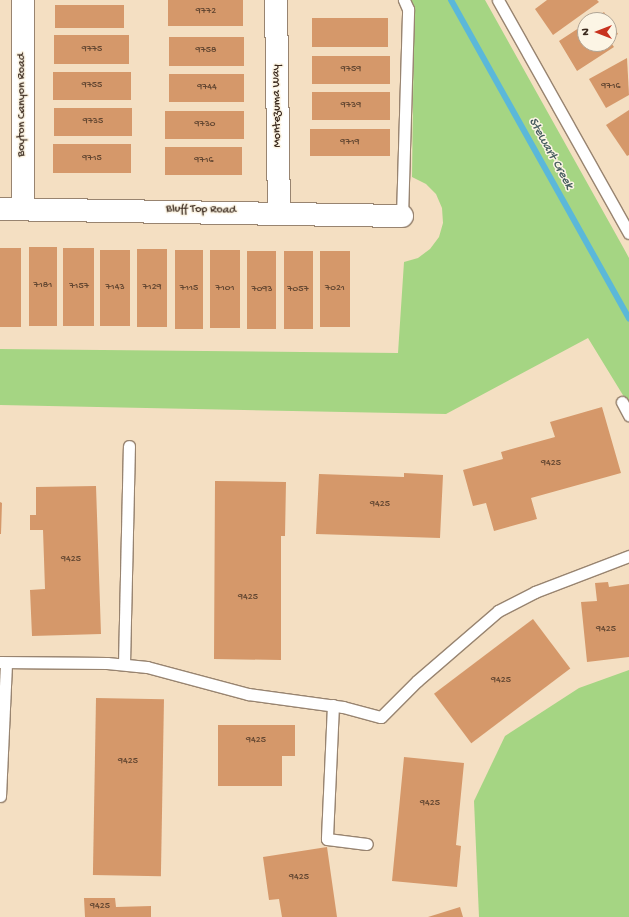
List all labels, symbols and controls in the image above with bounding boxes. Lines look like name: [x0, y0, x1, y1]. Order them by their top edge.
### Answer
house number: 9772: [196, 6, 216, 18]
north arrow: [577, 12, 617, 52]
text: N: [580, 28, 592, 36]
house number: 9775: [82, 44, 102, 56]
house number: 9758: [196, 45, 216, 57]
street label: Boyton Canyon Road: [16, 53, 30, 157]
street label: Montezuma Way: [270, 64, 286, 148]
house number: 9759: [341, 64, 361, 76]
house number: 9755: [82, 80, 102, 92]
house number: 9716: [601, 81, 621, 93]
house number: 9744: [197, 82, 217, 94]
house number: 9739: [341, 100, 361, 112]
house number: 9735: [83, 116, 103, 128]
water label: Stewart Creek: [524, 116, 576, 192]
house number: 9730: [194, 119, 216, 131]
house number: 9719: [340, 137, 360, 149]
house number: 9715: [82, 153, 102, 165]
house number: 9716: [194, 155, 214, 167]
street label: Bluff Top Road: [166, 203, 236, 219]
house number: 7181: [34, 280, 52, 292]
house number: 7157: [69, 281, 89, 293]
house number: 7143: [105, 282, 125, 294]
house number: 7129: [142, 282, 162, 294]
house number: 7115: [180, 283, 198, 295]
house number: 7101: [216, 283, 234, 295]
house number: 7021: [325, 283, 345, 295]
house number: 7093: [251, 284, 273, 296]
house number: 7057: [287, 284, 309, 296]
house number: 9425: [541, 458, 561, 470]
house number: 9425: [370, 499, 390, 511]
house number: 9425: [61, 554, 81, 566]
house number: 9425: [238, 592, 258, 604]
house number: 9425: [596, 624, 616, 636]
house number: 9425: [491, 675, 511, 687]
house number: 9425: [246, 735, 266, 747]
house number: 9425: [118, 756, 138, 768]
house number: 9425: [420, 798, 440, 810]
house number: 9425: [289, 872, 309, 884]
house number: 9425: [90, 901, 110, 913]

